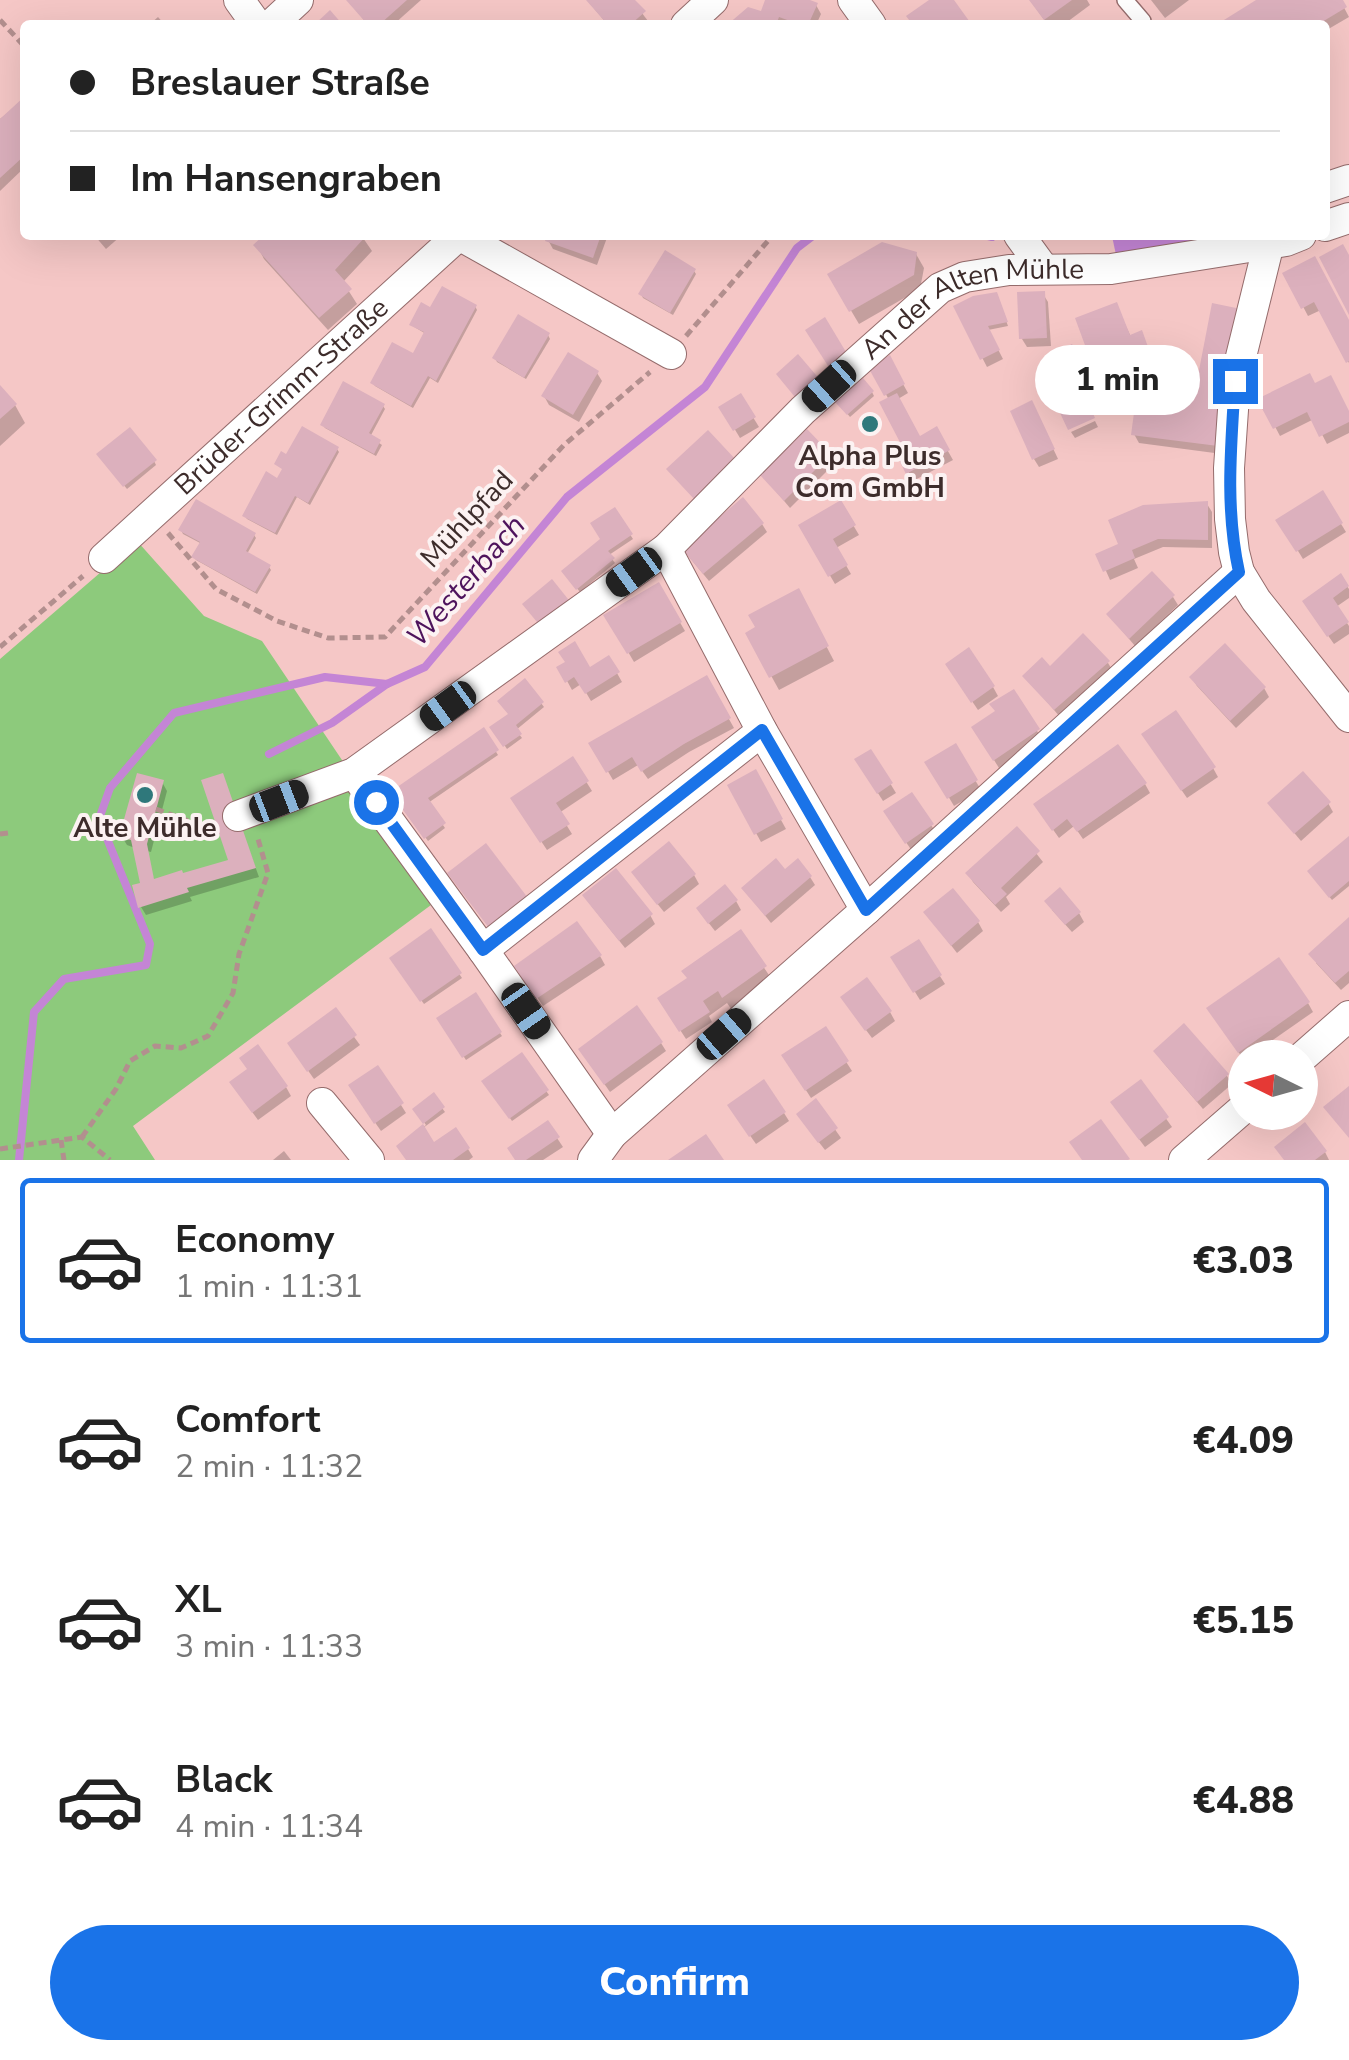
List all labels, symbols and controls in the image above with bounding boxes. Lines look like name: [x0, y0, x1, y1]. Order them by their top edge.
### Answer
text: Breslauer Straße: [130, 57, 430, 108]
text: Im Hansengraben: [130, 153, 442, 204]
street label: An der Alten Mühle: [853, 250, 1084, 369]
street label: Brüder-Grimm-Straße: [166, 289, 397, 504]
callout: 1 min: [1035, 346, 1200, 416]
car: [797, 355, 861, 417]
text: 1 min: [1075, 358, 1160, 401]
route end: [1213, 359, 1258, 404]
marker: Alpha Plus Com GmbH: [859, 413, 881, 435]
place label: Alpha Plus Com GmbH: [795, 437, 945, 507]
street label: Mühlpfad: [412, 462, 522, 576]
water label: Westerbach: [397, 506, 535, 656]
car: [601, 542, 667, 602]
car: [415, 676, 481, 736]
car: [246, 776, 312, 826]
route start: [354, 780, 399, 825]
marker: Alte Mühle: [134, 784, 156, 806]
place label: Alte Mühle: [73, 809, 217, 847]
car: [497, 978, 555, 1044]
car: [692, 1003, 756, 1065]
north arrow: [1228, 1040, 1318, 1130]
map controls: [1228, 1040, 1318, 1130]
text: Economy: [175, 1214, 334, 1265]
icon: car: [55, 1216, 145, 1306]
text: €3.03: [1193, 1235, 1294, 1286]
text: 1 min · 11:31: [175, 1265, 363, 1308]
text: Comfort: [175, 1394, 320, 1445]
icon: car: [55, 1396, 145, 1486]
text: €4.09: [1193, 1415, 1294, 1466]
text: 2 min · 11:32: [175, 1445, 363, 1488]
text: XL: [175, 1574, 222, 1625]
icon: car: [55, 1576, 145, 1666]
text: €5.15: [1193, 1595, 1294, 1646]
text: 3 min · 11:33: [175, 1625, 363, 1668]
text: Black: [175, 1754, 272, 1805]
icon: car: [55, 1756, 145, 1846]
text: €4.88: [1193, 1775, 1294, 1826]
text: 4 min · 11:34: [175, 1805, 363, 1848]
button: Confirm: [50, 1925, 1299, 2040]

